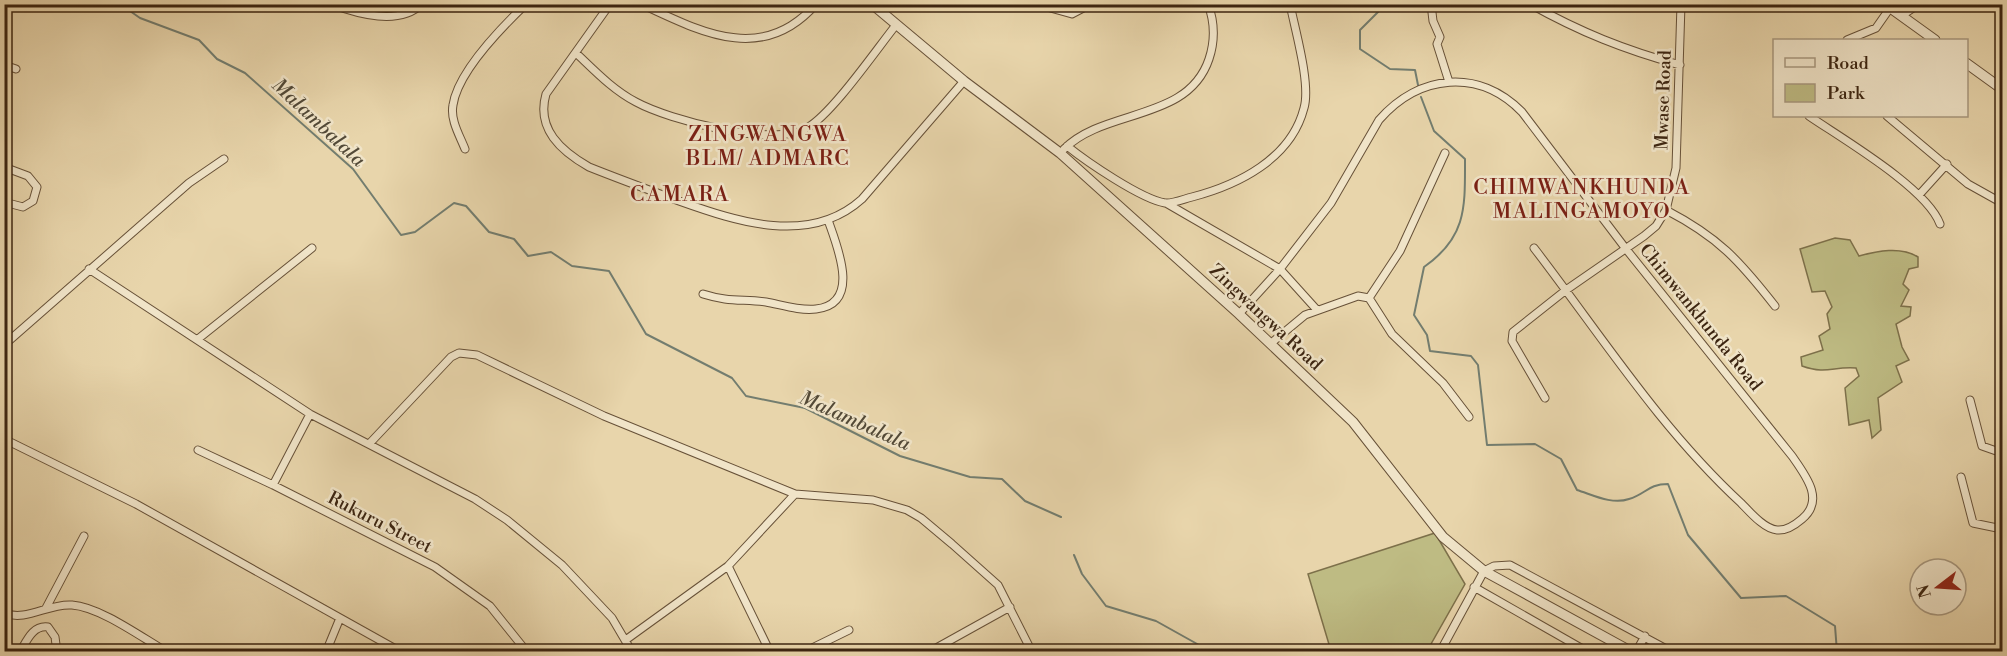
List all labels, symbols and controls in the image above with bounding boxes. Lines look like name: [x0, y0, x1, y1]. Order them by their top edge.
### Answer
legend: [1773, 39, 1968, 117]
street label: Mwase Road: [1650, 49, 1677, 150]
text: Road: [1827, 52, 1870, 75]
water label: Malambalala: [266, 73, 371, 173]
text: Park: [1827, 82, 1866, 105]
district label: ZINGWANGWA BLM/ ADMARC: [685, 122, 850, 172]
district label: CHIMWANKHUNDA MALINGAMOYO: [1473, 175, 1691, 225]
district label: CAMARA: [630, 182, 730, 208]
street label: Chimwankhunda Road: [1634, 239, 1768, 396]
street label: Zingwangwa Road: [1204, 259, 1328, 376]
water label: Malambalala: [795, 386, 915, 457]
street label: Rukuru Street: [324, 486, 436, 559]
north arrow: [1908, 557, 1968, 617]
text: N: [1913, 582, 1936, 600]

